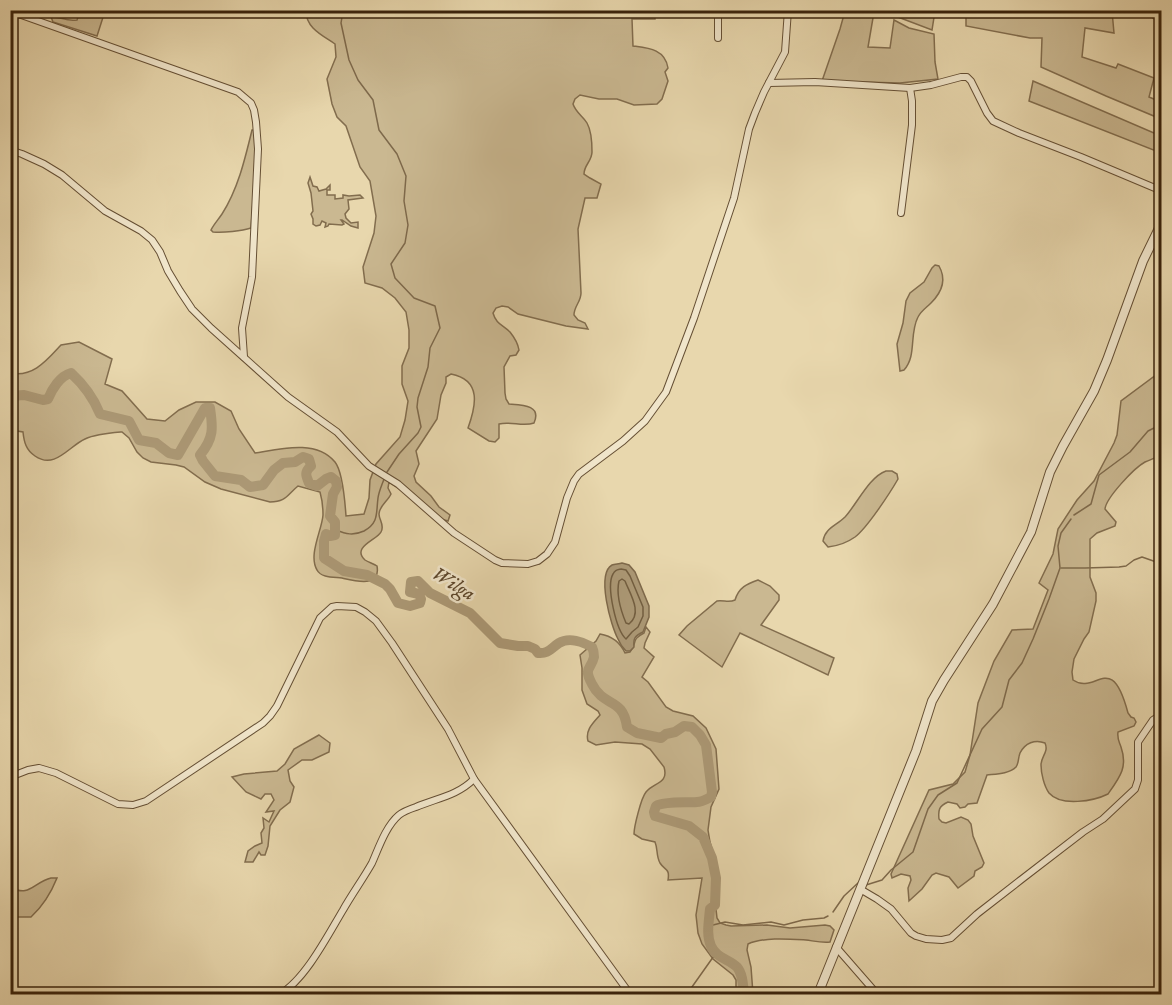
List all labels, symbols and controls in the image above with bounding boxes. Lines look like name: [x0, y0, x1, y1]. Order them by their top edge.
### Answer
water label: Wilga: [427, 562, 479, 608]

